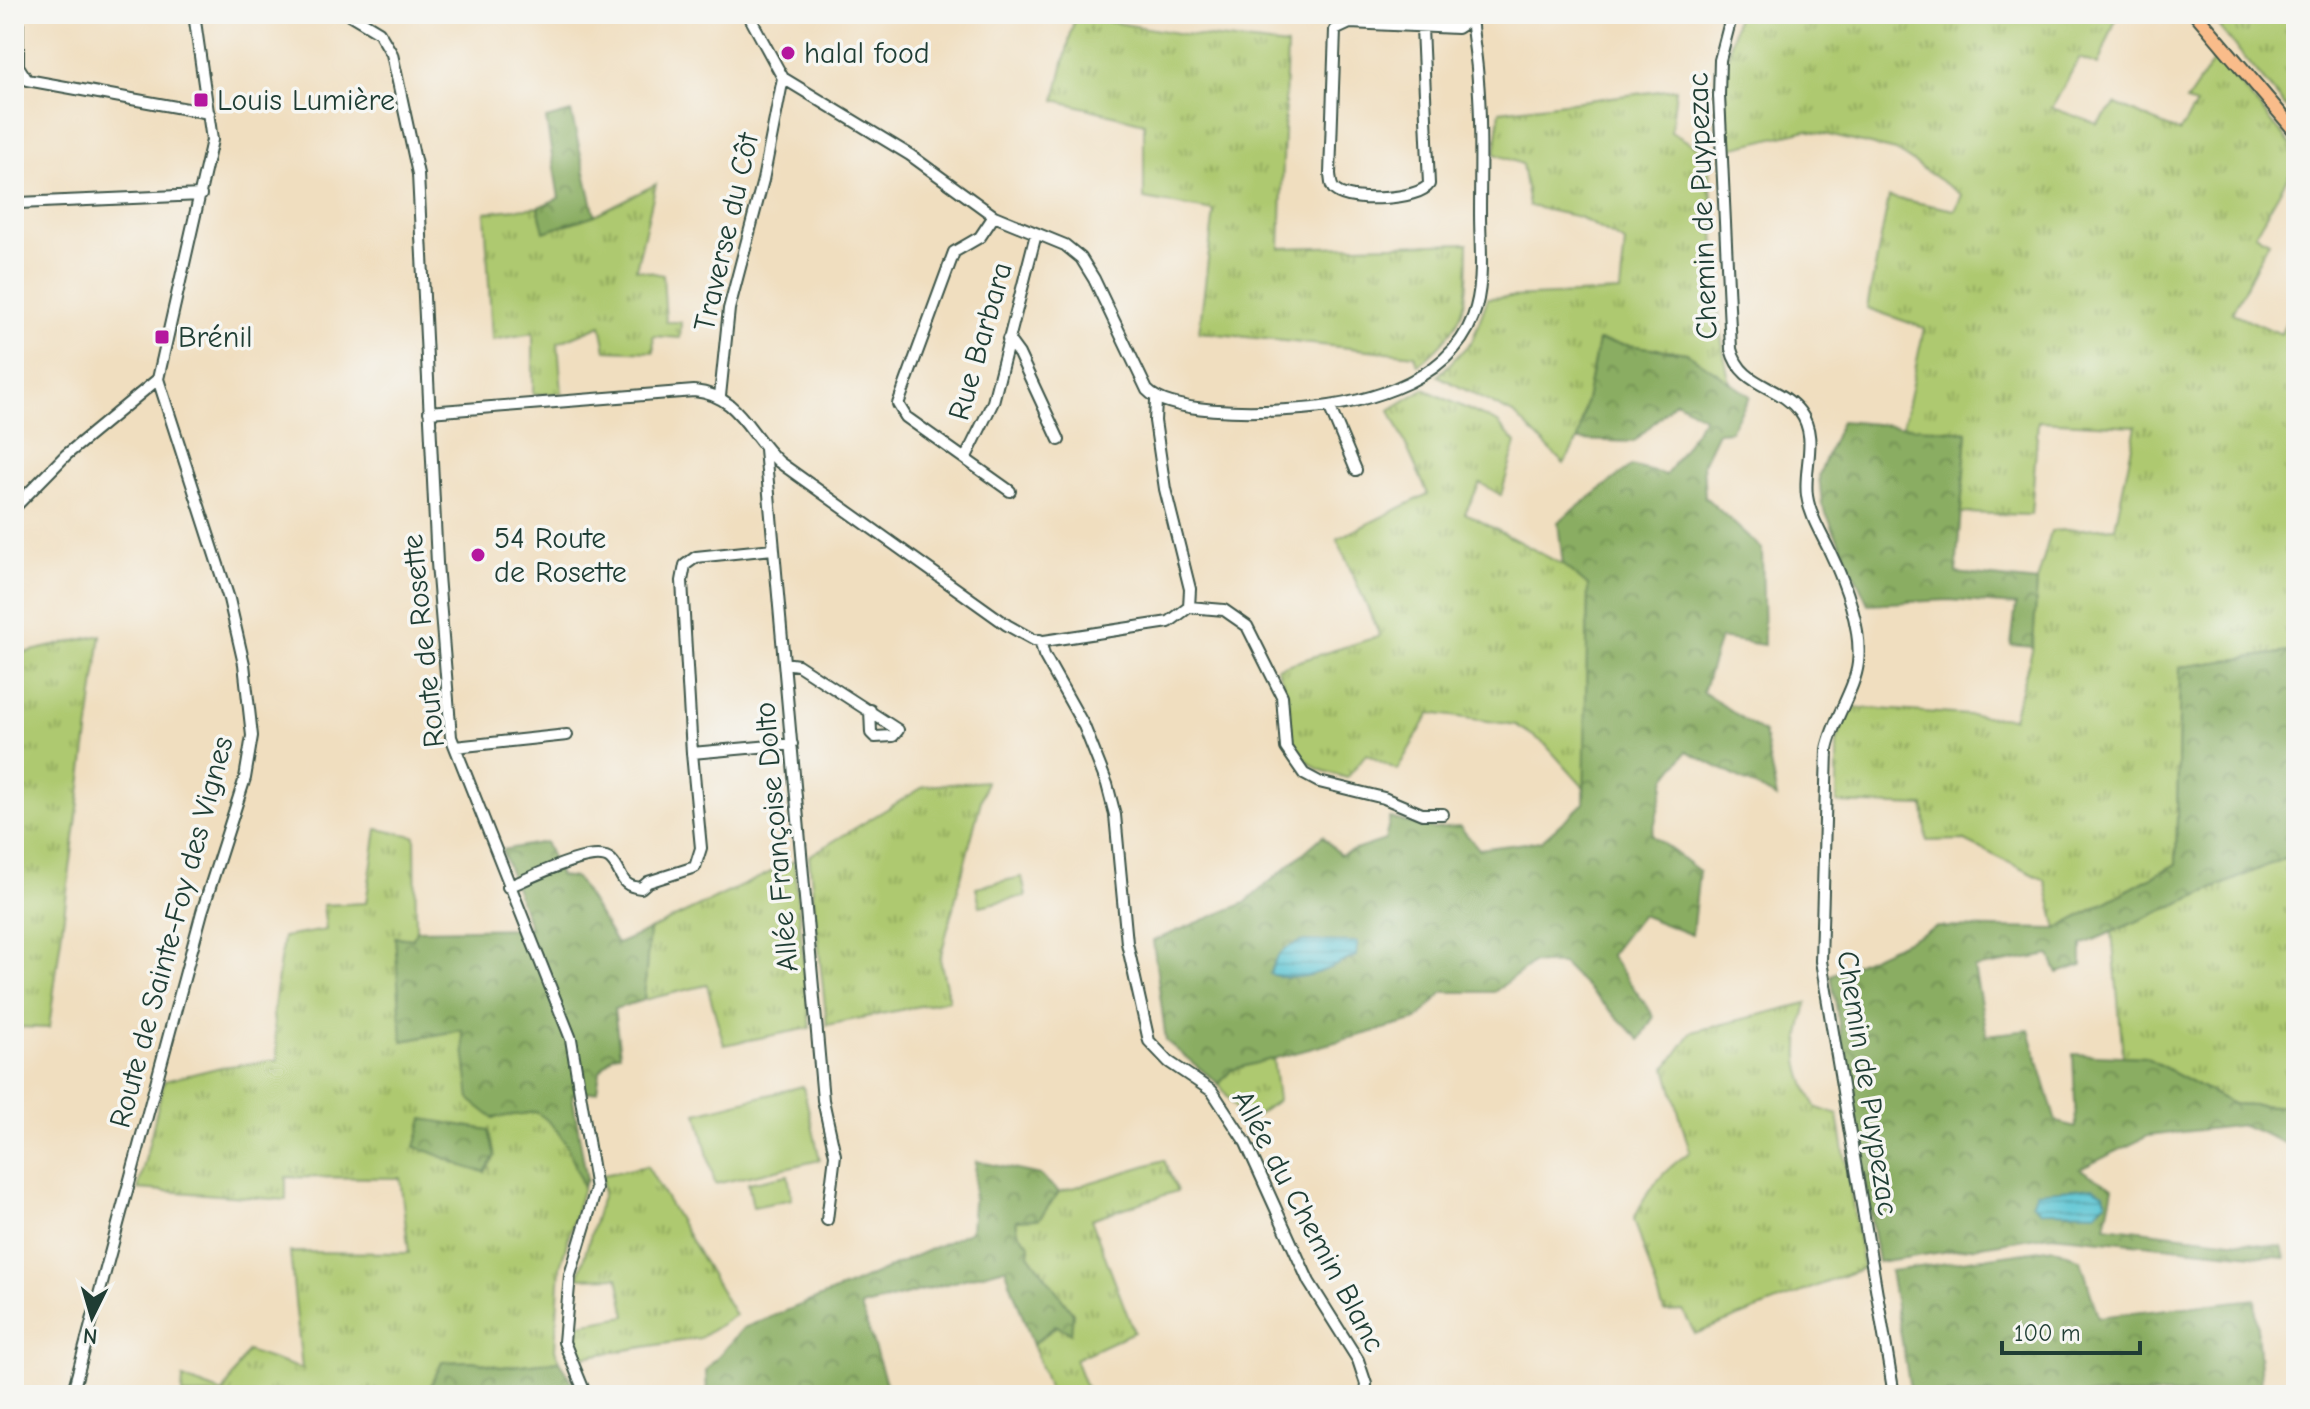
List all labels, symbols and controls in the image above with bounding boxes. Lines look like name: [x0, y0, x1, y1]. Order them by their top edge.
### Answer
place label: halal food: [804, 36, 930, 71]
marker: halal food: [779, 44, 797, 62]
street label: Chemin de Puypezac: [1680, 72, 1725, 340]
place label: Louis Lumière: [217, 83, 395, 118]
marker: Louis Lumière: [192, 91, 210, 109]
street label: Traverse du Côt: [687, 128, 767, 335]
street label: Rue Barbara: [941, 258, 1020, 424]
place label: Brénil: [178, 320, 253, 355]
marker: Brénil: [153, 328, 171, 346]
place label: 54 Route de Rosette: [494, 521, 627, 590]
street label: Route de Rosette: [395, 533, 452, 749]
marker: 54 Route de Rosette: [469, 546, 487, 564]
street label: Allée Françoise Dolto: [747, 701, 806, 973]
street label: Route de Sainte-Foy des Vignes: [102, 733, 241, 1132]
street label: Chemin de Puypezac: [1829, 948, 1906, 1218]
street label: Allée du Chemin Blanc: [1225, 1084, 1392, 1358]
north arrow: [52, 1277, 132, 1357]
scale bar: [2002, 1305, 2140, 1355]
text: 100 m: [2014, 1319, 2081, 1347]
text: N: [82, 1322, 99, 1350]

